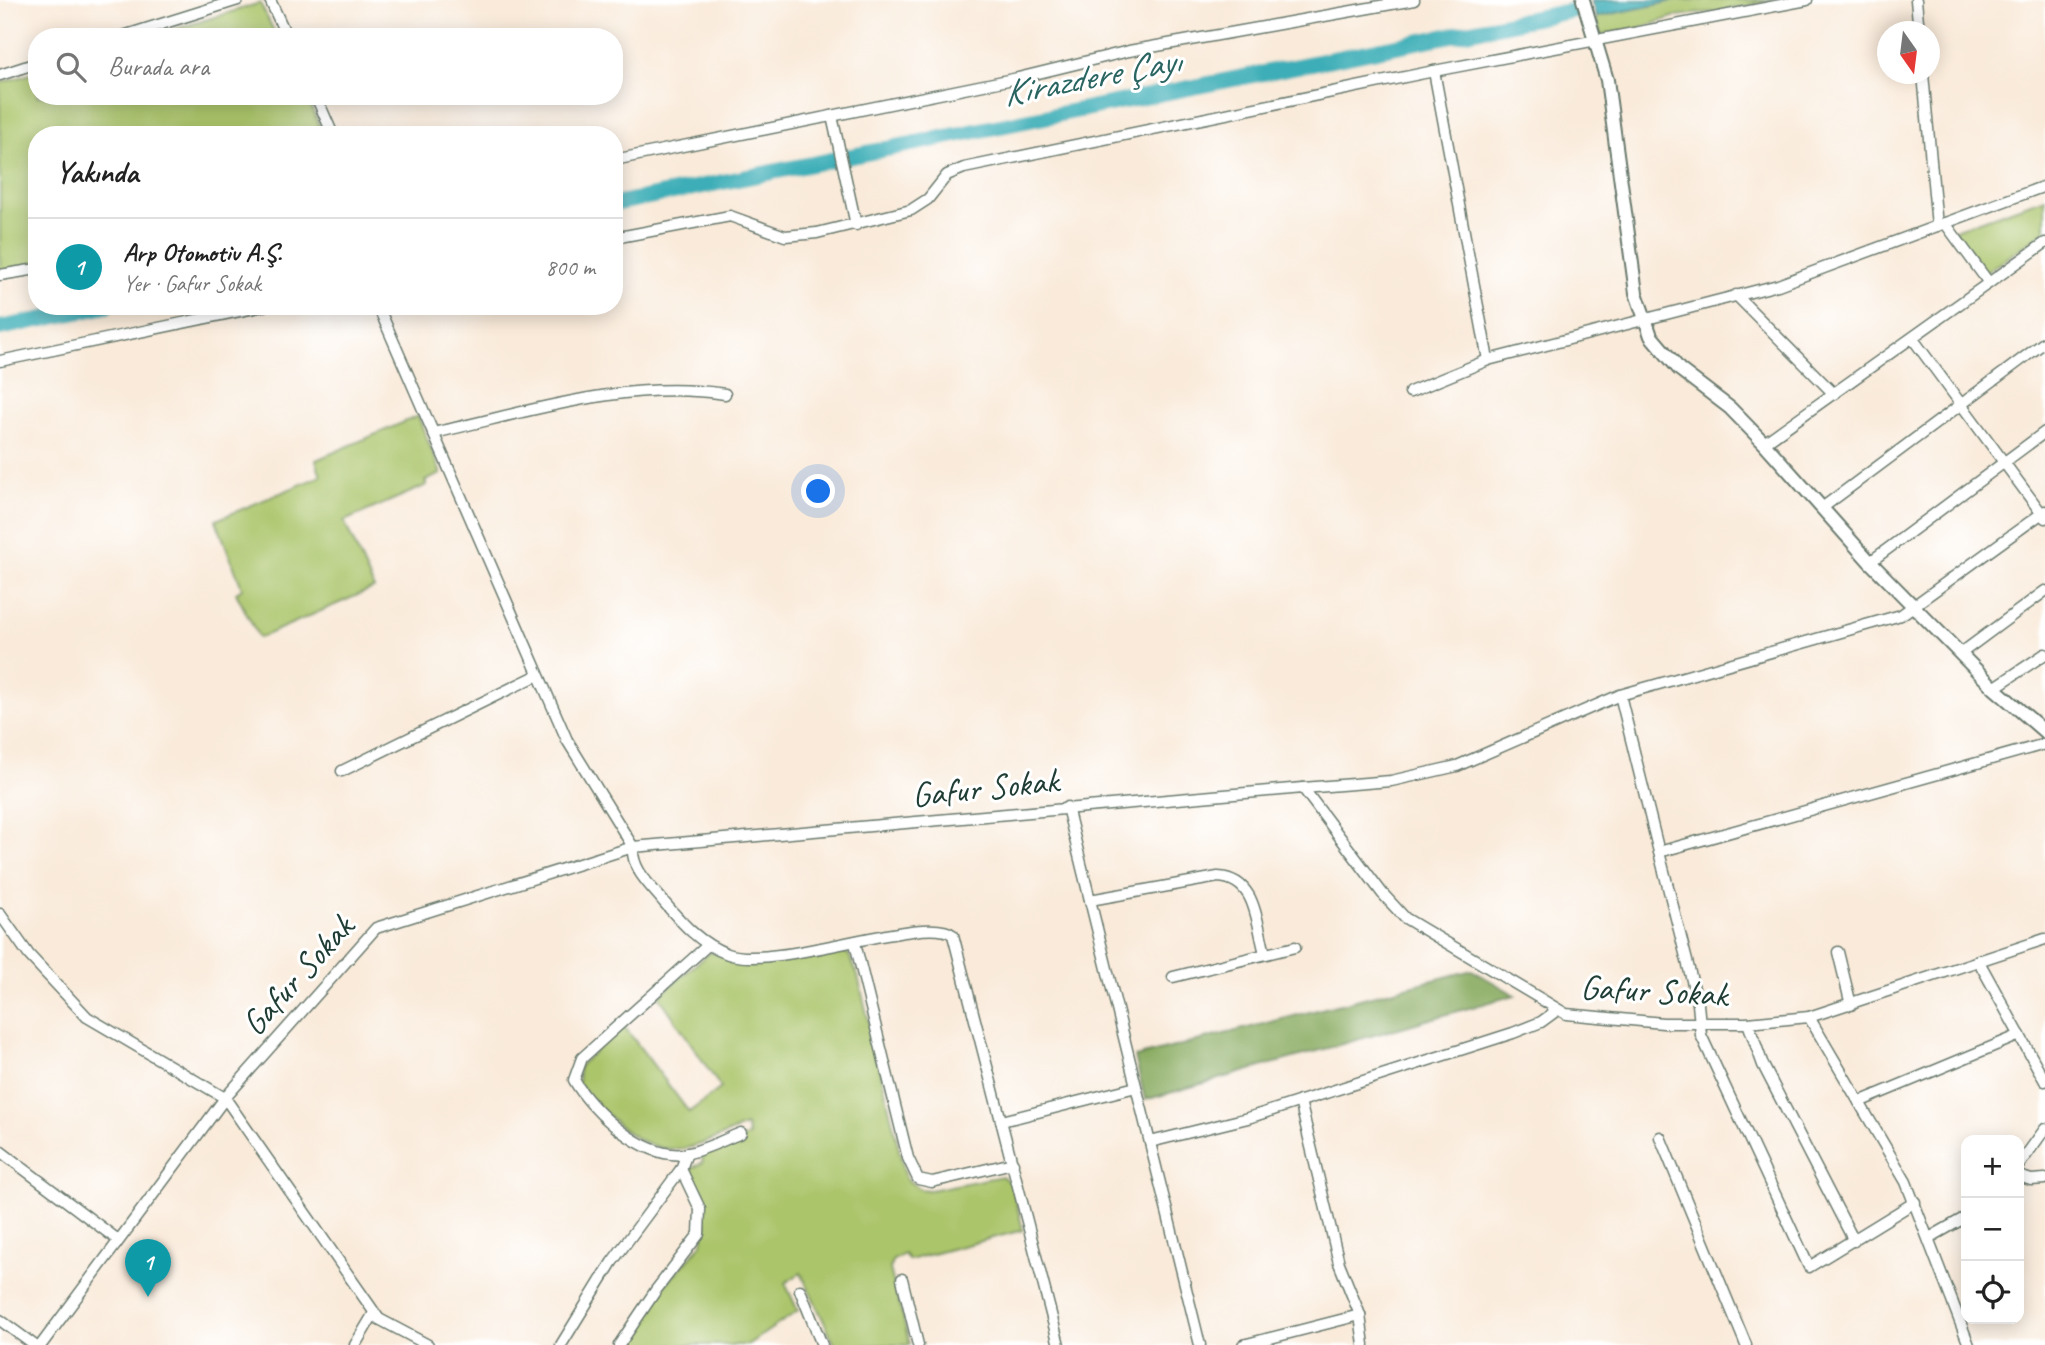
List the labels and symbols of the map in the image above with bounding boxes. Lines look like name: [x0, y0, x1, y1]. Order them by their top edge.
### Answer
north arrow: [1877, 21, 1940, 84]
water label: Kirazdere Çayı: [999, 36, 1188, 117]
your location: [801, 474, 835, 508]
street label: Gafur Sokak: [910, 757, 1064, 818]
street label: Gafur Sokak: [232, 903, 365, 1045]
street label: Gafur Sokak: [1580, 964, 1732, 1017]
pin: 1: [125, 1239, 171, 1297]

